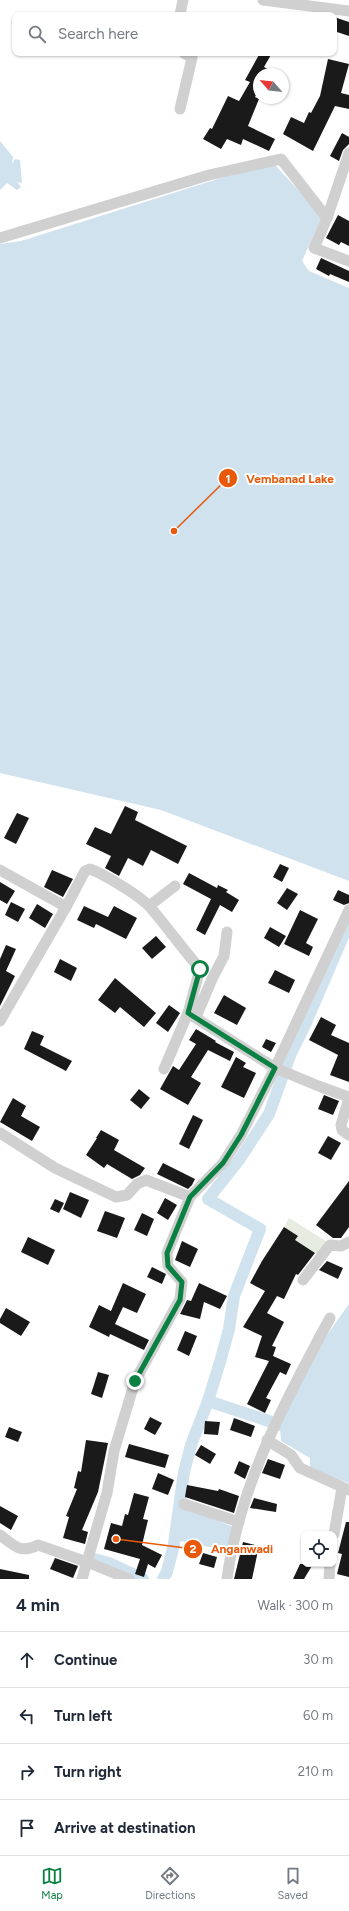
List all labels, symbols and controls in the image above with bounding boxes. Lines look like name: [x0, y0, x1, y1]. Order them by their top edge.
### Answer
search box: [12, 12, 337, 56]
icon: search: [26, 23, 48, 45]
text: Search here: [58, 25, 138, 43]
north arrow: [253, 68, 289, 104]
callout: Vembanad Lake: [218, 466, 342, 490]
text: 1: [225, 472, 231, 486]
text: Vembanad Lake: [246, 472, 334, 486]
route start: [191, 960, 209, 978]
route end: [126, 1372, 144, 1390]
map controls: [301, 1531, 337, 1567]
button: locate: [301, 1531, 337, 1567]
callout: Anganwadi: [183, 1537, 281, 1561]
text: 2: [190, 1542, 197, 1556]
text: Anganwadi: [211, 1542, 273, 1556]
text: 4 min: [16, 1595, 60, 1615]
text: Walk · 300 m: [258, 1598, 333, 1613]
icon: ahead: [16, 1649, 38, 1671]
text: Continue: [54, 1651, 117, 1669]
text: 30 m: [303, 1652, 333, 1667]
icon: left: [16, 1705, 38, 1727]
text: Turn left: [54, 1707, 112, 1725]
text: 60 m: [303, 1708, 333, 1723]
icon: right: [16, 1761, 38, 1783]
text: Turn right: [54, 1763, 122, 1781]
text: 210 m: [298, 1764, 333, 1779]
icon: arrive: [16, 1817, 38, 1839]
text: Arrive at destination: [54, 1819, 195, 1837]
tab: Map: [41, 1865, 63, 1902]
tab: Directions: [145, 1865, 195, 1902]
tab: Saved: [278, 1865, 308, 1902]

